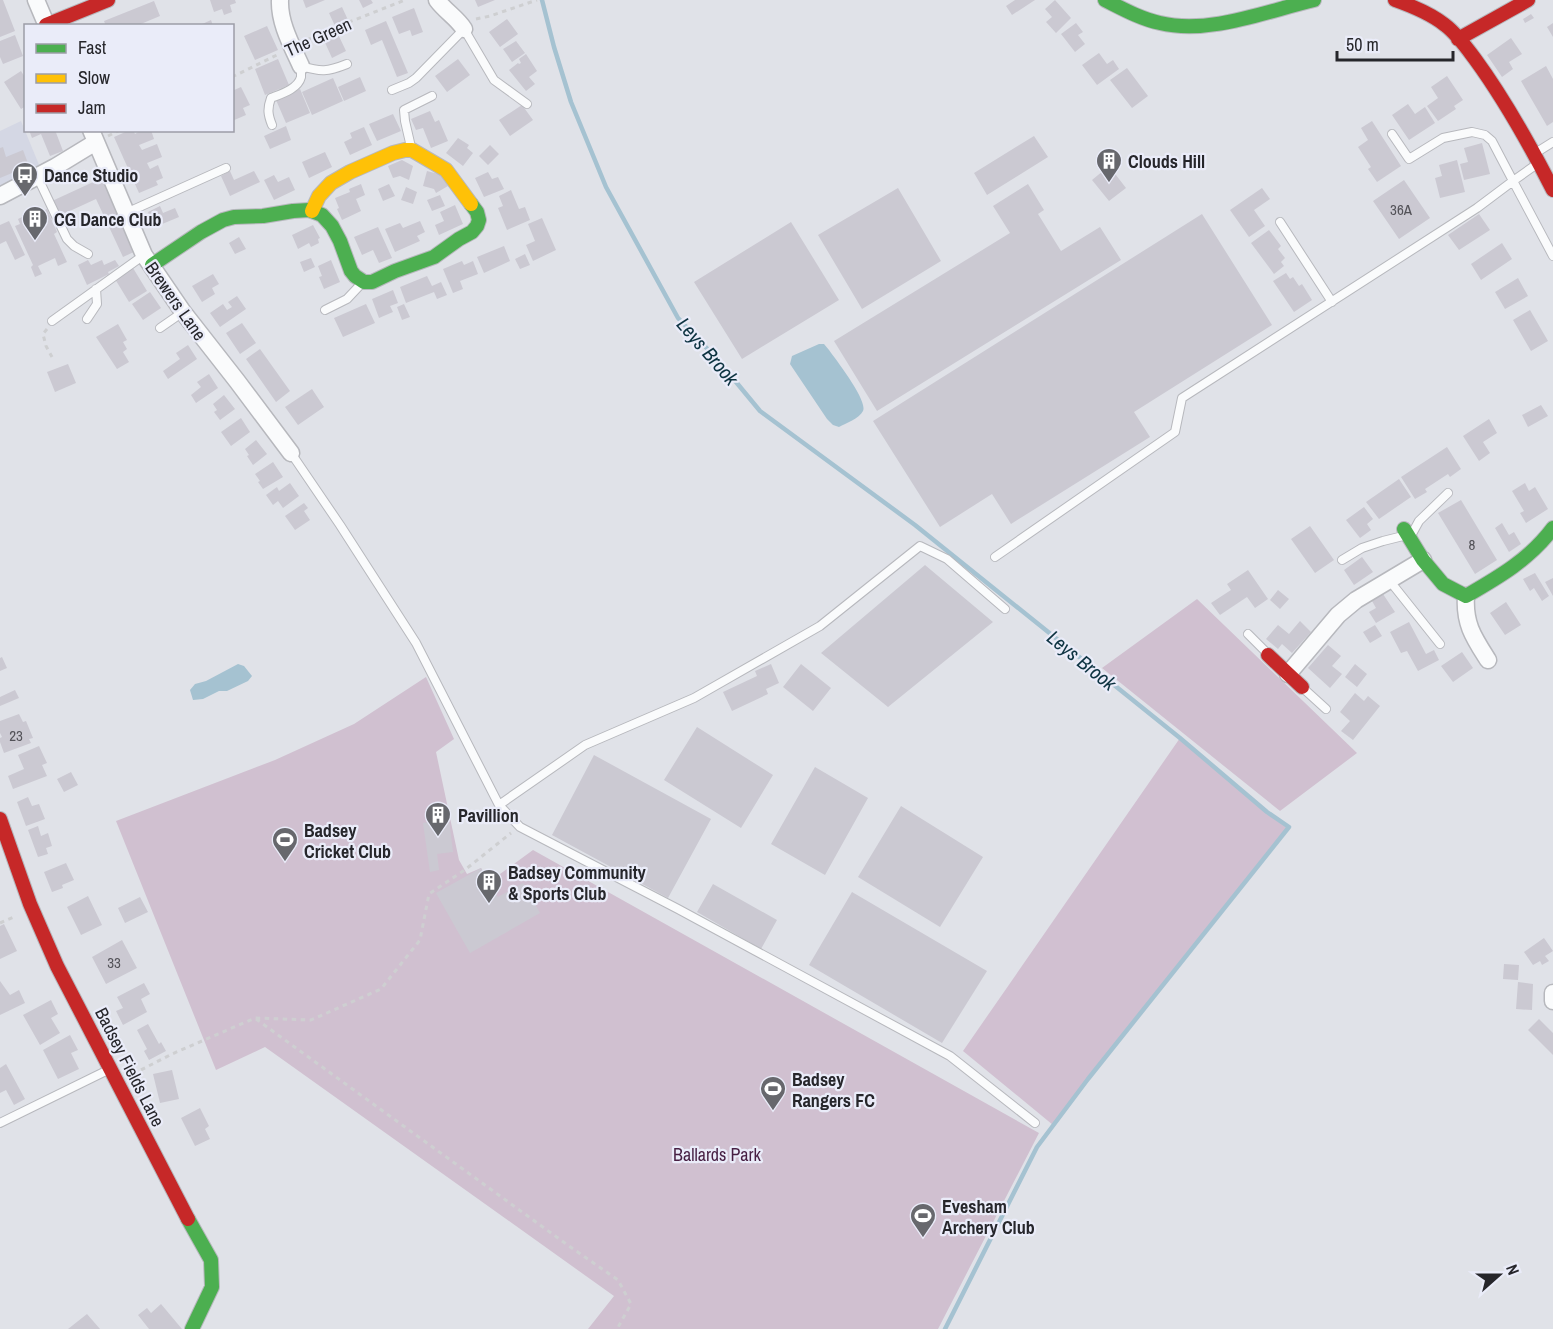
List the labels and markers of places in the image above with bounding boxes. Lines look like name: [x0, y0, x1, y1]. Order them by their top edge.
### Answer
building icon: Clouds Hill: [1094, 146, 1124, 184]
place label: Clouds Hill: [1128, 149, 1205, 174]
bus stop icon: Dance Studio: [10, 160, 40, 198]
place label: Dance Studio: [44, 163, 138, 188]
building icon: CG Dance Club: [20, 204, 50, 242]
place label: CG Dance Club: [54, 207, 161, 232]
building icon: Pavillion: [423, 800, 453, 838]
place label: Pavillion: [458, 803, 519, 828]
place label: Badsey Cricket Club: [304, 818, 391, 864]
sports icon: Badsey Cricket Club: [270, 825, 300, 863]
place label: Badsey Community & Sports Club: [508, 860, 647, 906]
building icon: Badsey Community & Sports Club: [474, 867, 504, 905]
place label: Badsey Rangers FC: [792, 1067, 875, 1113]
sports icon: Badsey Rangers FC: [758, 1074, 788, 1112]
place label: Evesham Archery Club: [942, 1194, 1035, 1240]
sports icon: Evesham Archery Club: [908, 1201, 938, 1239]

